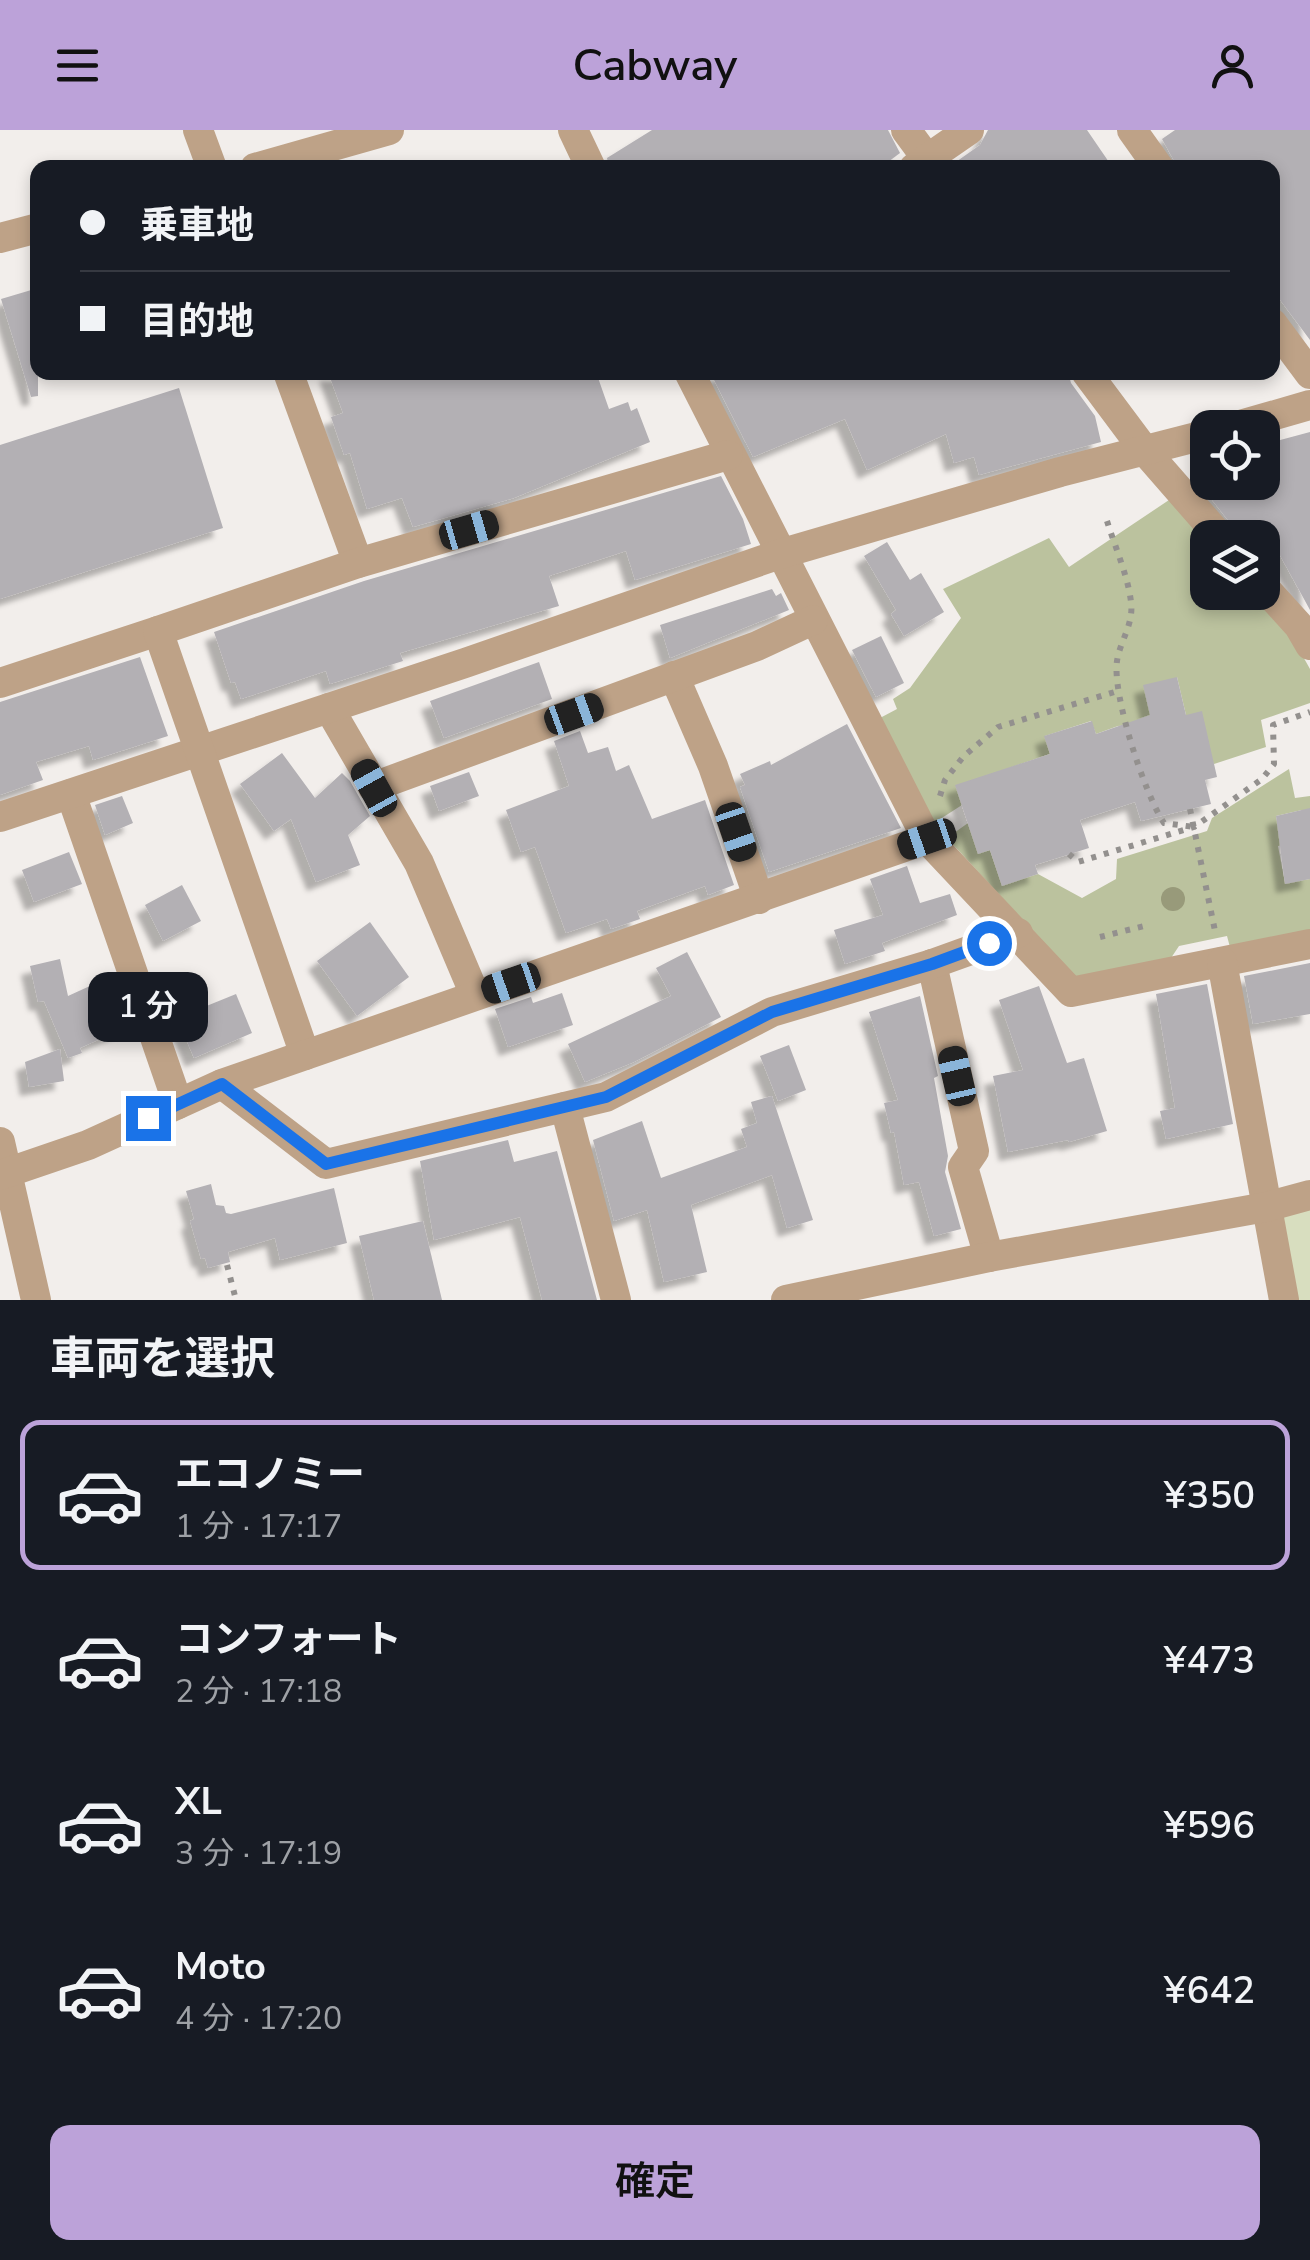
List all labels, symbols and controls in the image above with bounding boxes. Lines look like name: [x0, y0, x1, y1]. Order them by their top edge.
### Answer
text: Cabway: [573, 35, 738, 96]
icon: menu: [50, 38, 105, 93]
icon: person: [1205, 38, 1260, 93]
text: 乗車地: [140, 200, 254, 251]
text: 目的地: [140, 296, 254, 347]
map controls: [1190, 410, 1280, 610]
button: locate: [1190, 410, 1280, 500]
car: [436, 507, 502, 553]
button: layers: [1190, 520, 1280, 610]
car: [541, 690, 607, 738]
car: [346, 754, 402, 822]
car: [712, 799, 760, 865]
car: [894, 815, 960, 863]
route start: [967, 921, 1012, 966]
car: [478, 959, 544, 1007]
callout: 1 分: [88, 973, 208, 1043]
text: 1 分: [118, 985, 178, 1028]
car: [936, 1043, 978, 1109]
route end: [126, 1096, 171, 1141]
text: 車両を選択: [50, 1329, 275, 1390]
text: エコノミー: [175, 1449, 365, 1500]
icon: car: [55, 1450, 145, 1540]
text: ¥350: [1164, 1470, 1255, 1521]
text: 1 分 · 17:17: [175, 1505, 342, 1548]
text: コンフォート: [175, 1614, 402, 1665]
icon: car: [55, 1615, 145, 1705]
text: ¥473: [1164, 1635, 1255, 1686]
text: 2 分 · 17:18: [175, 1670, 342, 1713]
text: XL: [175, 1776, 222, 1827]
icon: car: [55, 1780, 145, 1870]
text: ¥596: [1164, 1800, 1255, 1851]
text: 3 分 · 17:19: [175, 1832, 342, 1875]
text: Moto: [175, 1941, 266, 1992]
icon: car: [55, 1945, 145, 2035]
text: ¥642: [1164, 1965, 1255, 2016]
text: 4 分 · 17:20: [175, 1997, 342, 2040]
button: 確定: [50, 2125, 1260, 2240]

